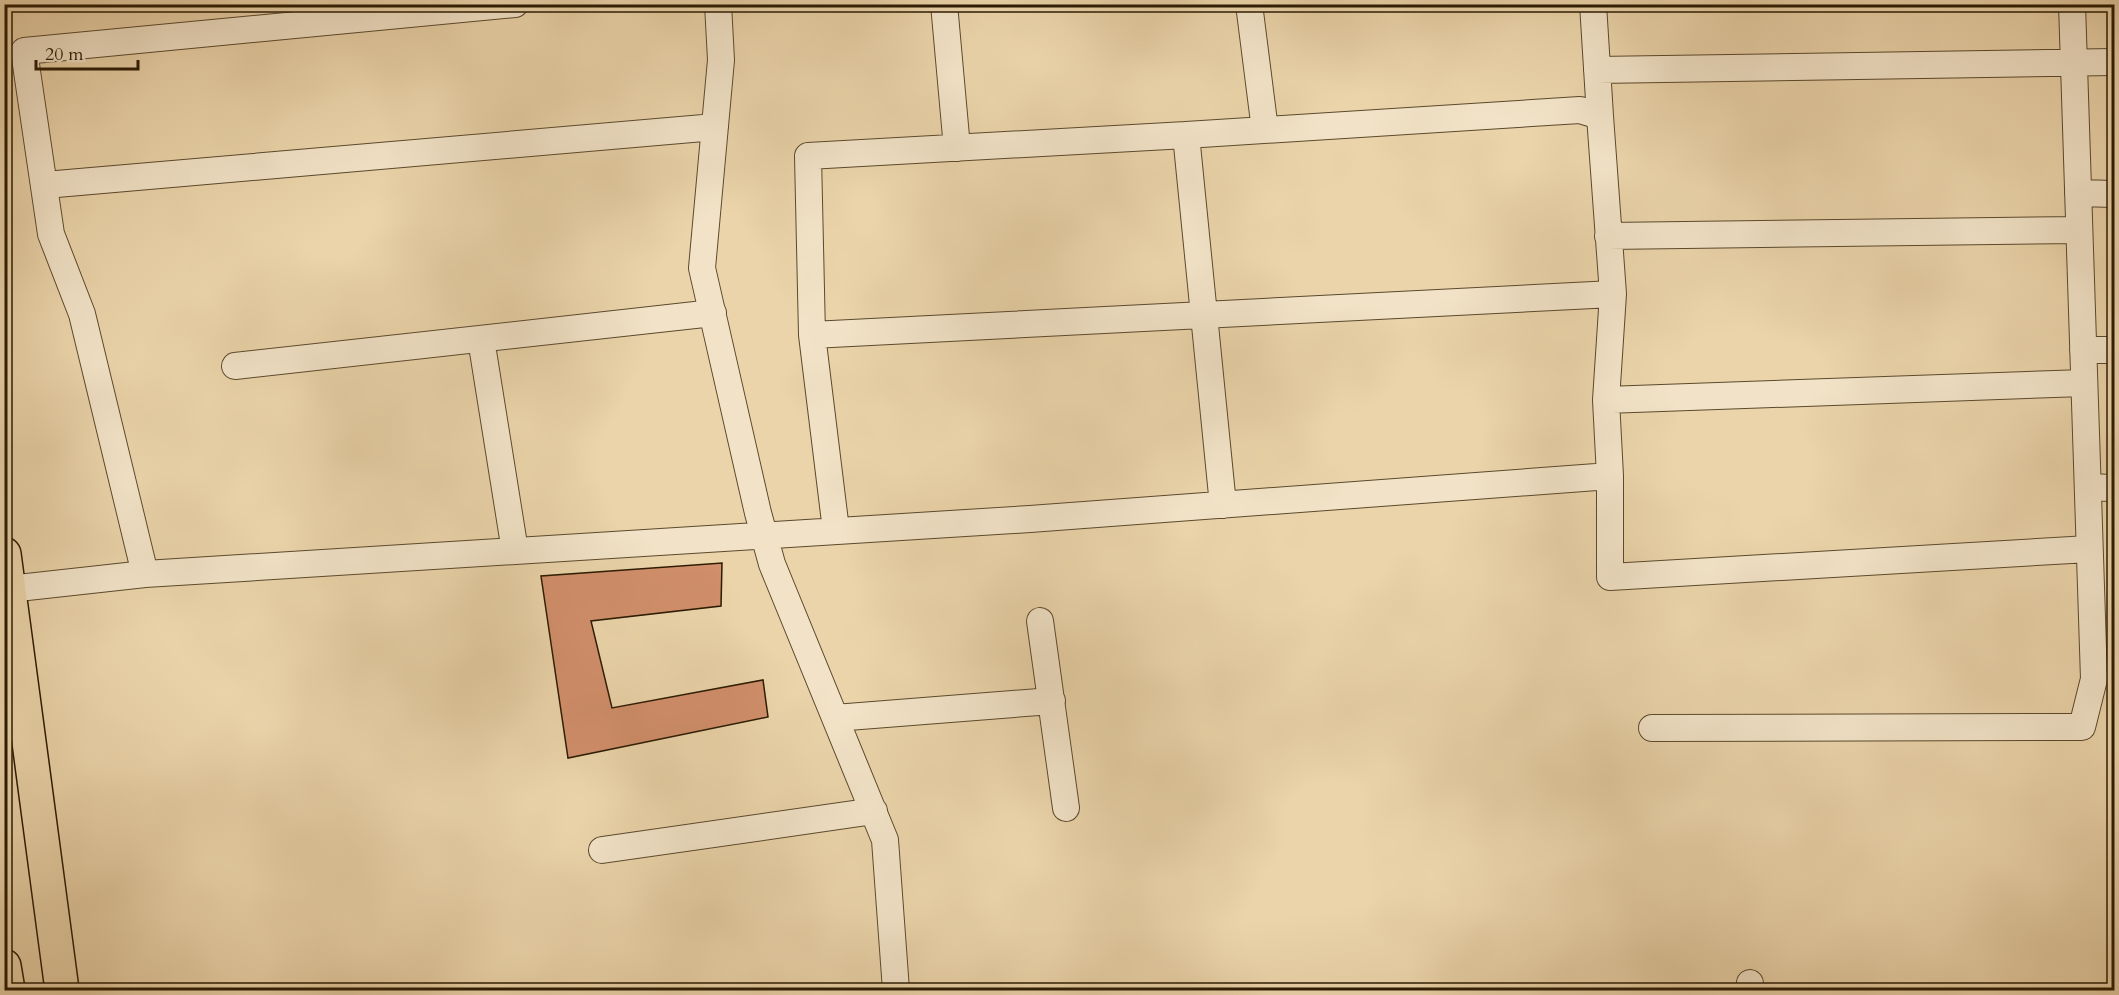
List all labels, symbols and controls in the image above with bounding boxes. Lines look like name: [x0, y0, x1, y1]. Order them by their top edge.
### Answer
scale bar: [36, 33, 138, 71]
text: 20 m: [45, 42, 84, 67]

